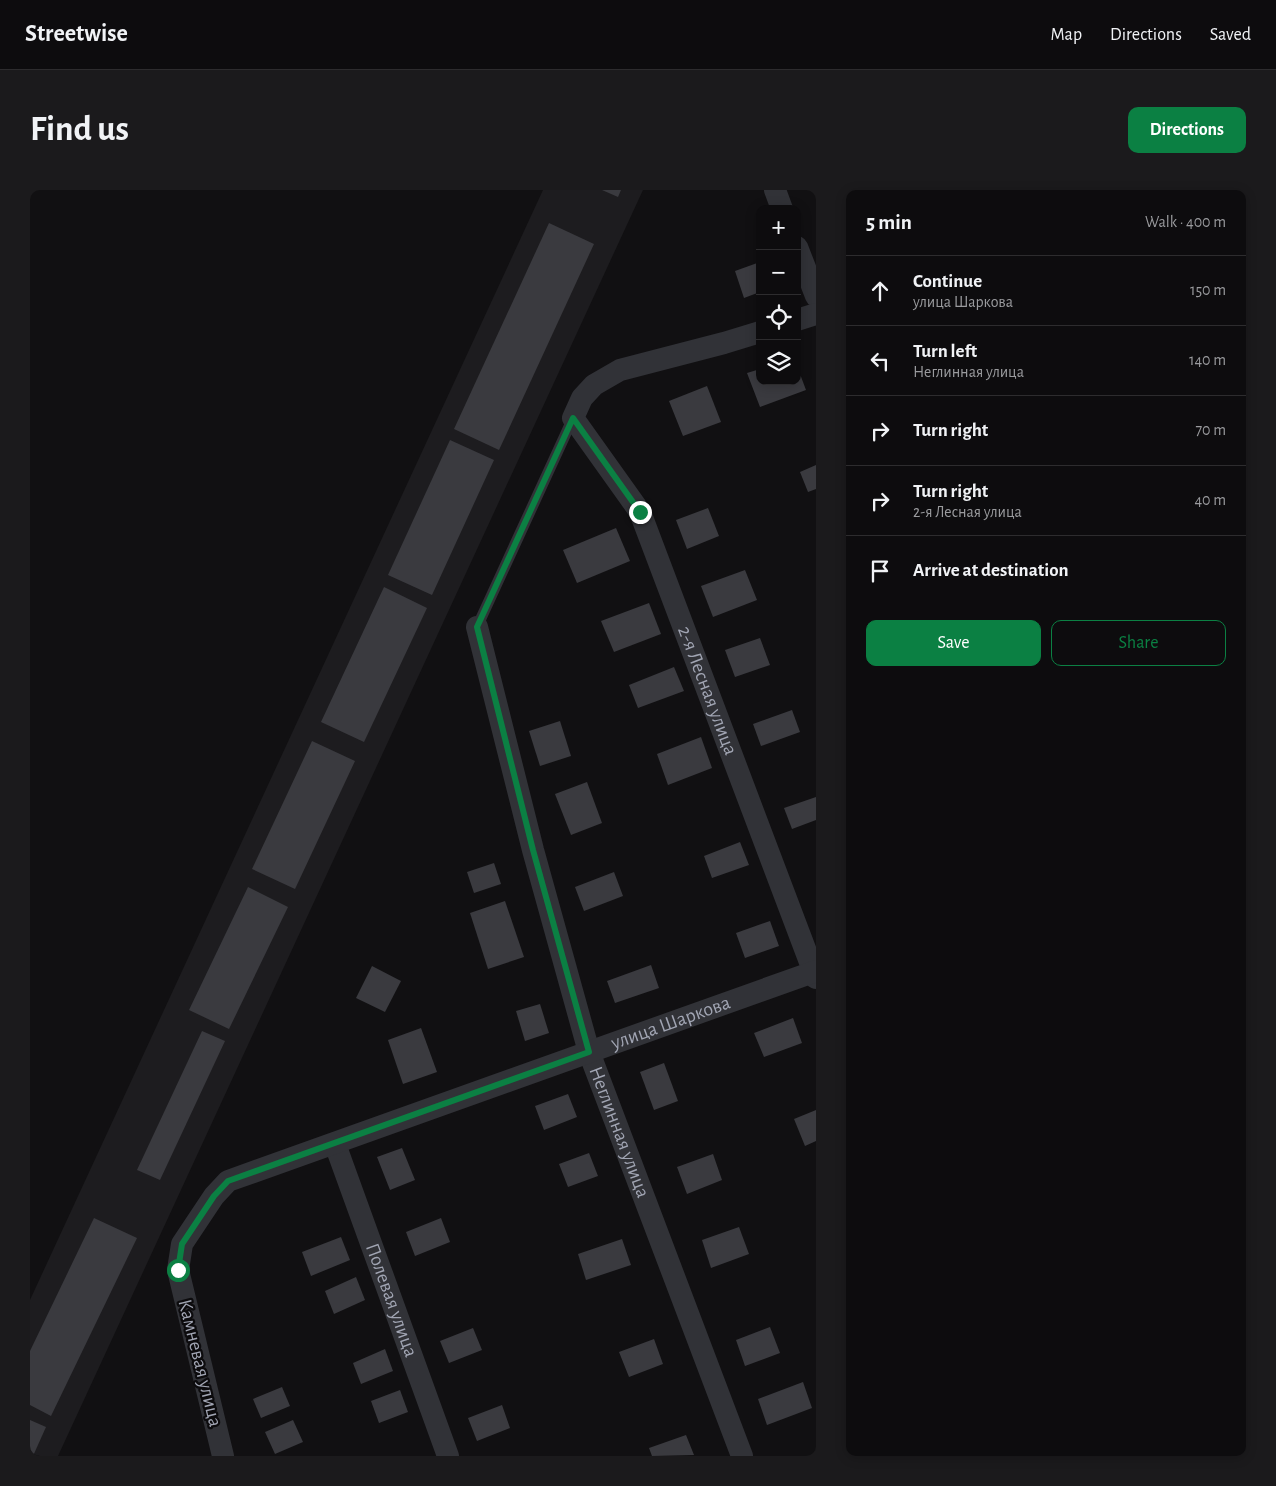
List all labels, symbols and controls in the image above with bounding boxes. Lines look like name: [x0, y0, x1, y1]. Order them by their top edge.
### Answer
text: Streetwise: [25, 22, 128, 46]
text: Map: [1051, 26, 1082, 44]
text: Directions: [1110, 26, 1182, 44]
text: Saved: [1210, 26, 1251, 44]
button: Directions: [1128, 107, 1246, 153]
text: Find us: [30, 112, 129, 147]
map controls: [756, 205, 801, 385]
button: +: [756, 205, 801, 250]
text: 5 min: [866, 212, 912, 233]
text: Walk · 400 m: [1145, 214, 1226, 230]
button: −: [756, 250, 801, 295]
text: Continue: [913, 272, 982, 291]
icon: ahead: [866, 277, 894, 305]
text: 150 m: [1190, 282, 1226, 298]
text: улица Шаркова: [913, 294, 1013, 310]
button: locate: [756, 295, 801, 340]
button: layers: [756, 340, 801, 385]
text: Turn left: [913, 342, 977, 361]
icon: left: [866, 347, 894, 375]
text: 140 m: [1189, 352, 1226, 368]
text: Неглинная улица: [913, 364, 1024, 380]
icon: right: [866, 417, 894, 445]
text: Turn right: [913, 421, 988, 440]
text: 70 m: [1195, 422, 1226, 438]
text: Turn right: [913, 482, 988, 501]
icon: right: [866, 487, 894, 515]
text: 40 m: [1194, 492, 1226, 508]
route end: [629, 501, 652, 524]
text: 2-я Лесная улица: [913, 504, 1022, 520]
icon: arrive: [866, 557, 894, 585]
text: Arrive at destination: [913, 561, 1069, 580]
button: Save: [866, 620, 1041, 666]
button: Share: [1051, 620, 1226, 666]
street label: 2-я Лесная улица: [674, 623, 741, 758]
street label: улица Шаркова: [608, 992, 733, 1054]
street label: Неглинная улица: [585, 1063, 653, 1200]
street label: Полевая улица: [362, 1241, 421, 1360]
route start: [167, 1259, 190, 1282]
street label: Камневая улица: [174, 1297, 226, 1429]

